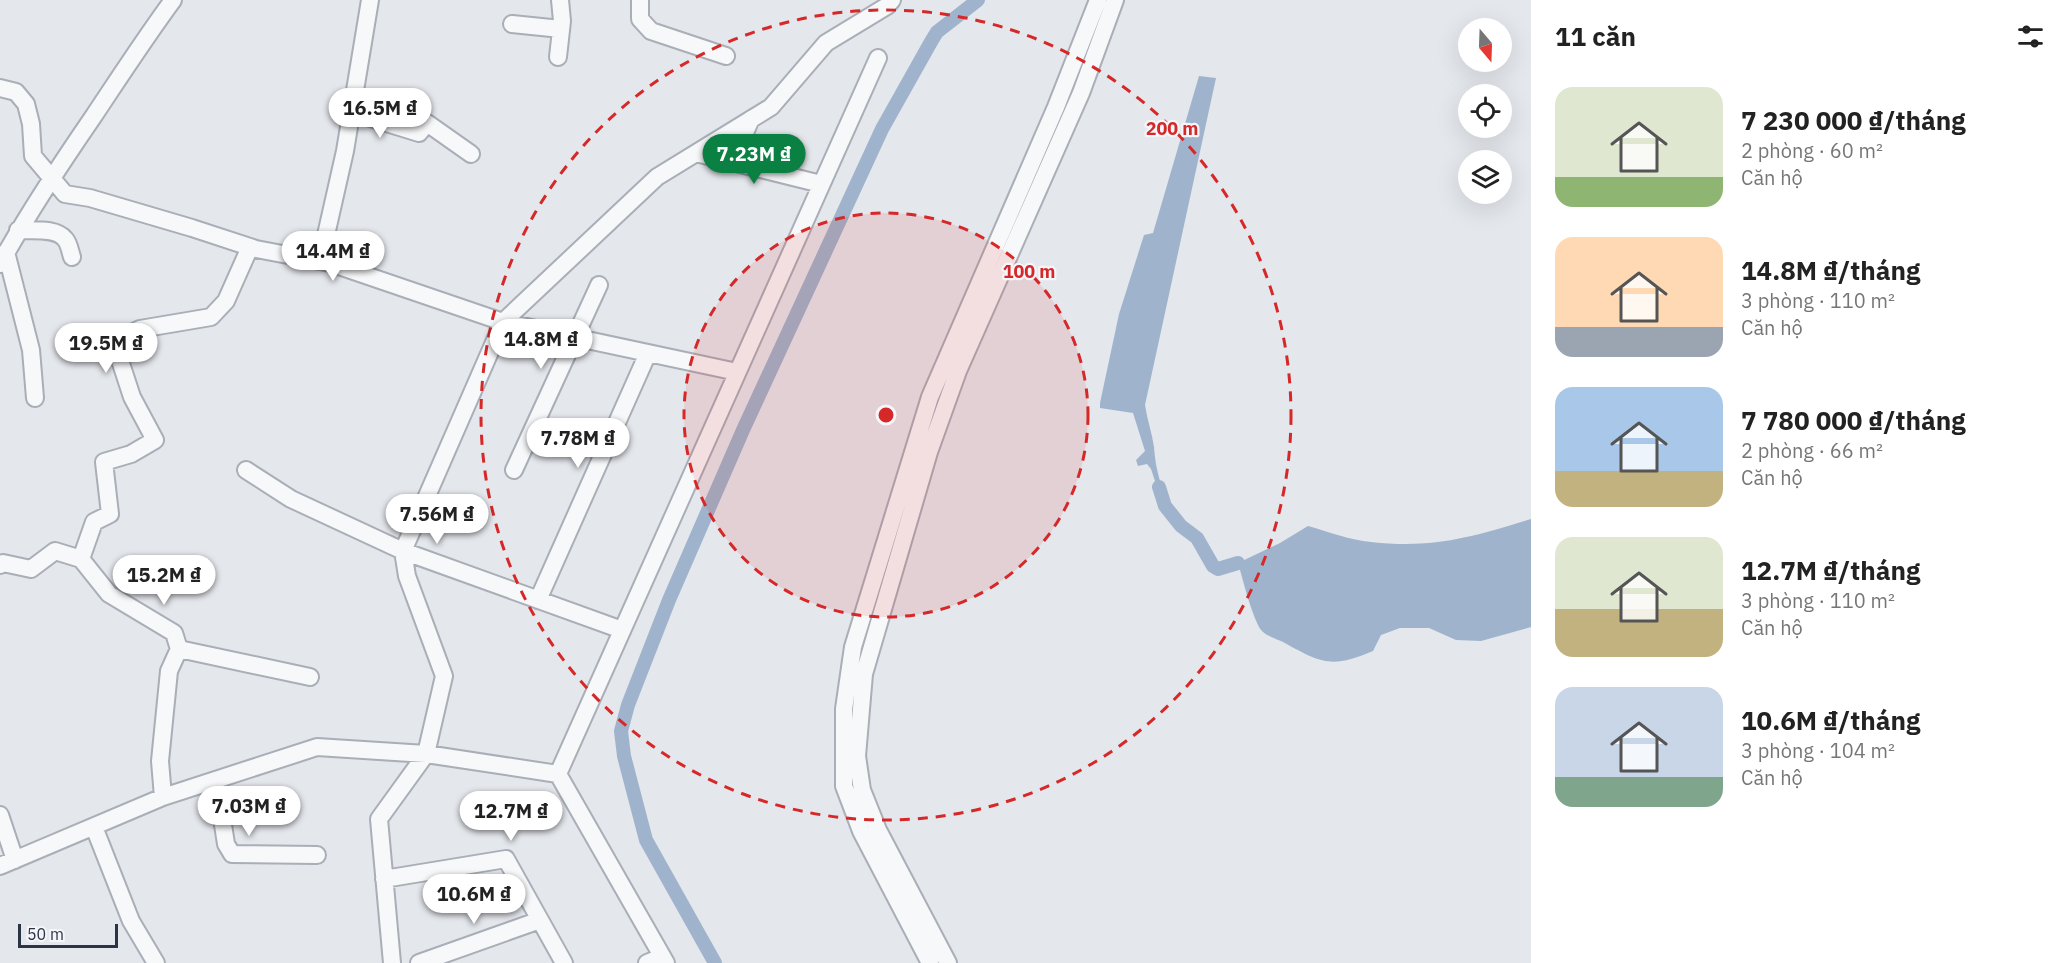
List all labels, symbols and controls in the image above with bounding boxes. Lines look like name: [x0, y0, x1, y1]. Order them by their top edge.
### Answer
north arrow: [1458, 18, 1512, 72]
map controls: [1458, 18, 1512, 204]
text: 11 căn: [1555, 19, 1636, 53]
icon: filters: [2014, 20, 2047, 53]
button: locate: [1458, 84, 1512, 138]
pin: 16.5M ₫: [325, 88, 435, 139]
text: 16.5M ₫: [343, 94, 417, 121]
text: 7 230 000 ₫/tháng: [1741, 103, 1966, 137]
icon: home: [1603, 111, 1675, 183]
text: 200 m: [1146, 117, 1198, 140]
pin: 7.23M ₫: [699, 134, 809, 185]
text: 2 phòng · 60 m²: [1741, 137, 1883, 164]
text: 7.23M ₫: [717, 140, 791, 167]
button: layers: [1458, 150, 1512, 204]
text: Căn hộ: [1741, 164, 1803, 191]
pin: 14.4M ₫: [278, 231, 388, 282]
text: 14.4M ₫: [296, 237, 370, 264]
text: 14.8M ₫/tháng: [1741, 253, 1920, 287]
text: 100 m: [1003, 260, 1055, 283]
icon: home: [1603, 261, 1675, 333]
text: 3 phòng · 110 m²: [1741, 287, 1895, 314]
text: Căn hộ: [1741, 314, 1803, 341]
pin: 14.8M ₫: [486, 319, 596, 370]
pin: 19.5M ₫: [51, 323, 161, 374]
text: 14.8M ₫: [504, 325, 578, 352]
text: 19.5M ₫: [69, 329, 143, 356]
text: 7 780 000 ₫/tháng: [1741, 403, 1966, 437]
centre of rings: [876, 405, 896, 425]
icon: home: [1603, 411, 1675, 483]
pin: 7.78M ₫: [523, 418, 633, 469]
text: 7.78M ₫: [541, 424, 615, 451]
text: 2 phòng · 66 m²: [1741, 437, 1883, 464]
text: Căn hộ: [1741, 464, 1803, 491]
pin: 7.56M ₫: [382, 494, 492, 545]
text: 7.56M ₫: [400, 500, 474, 527]
text: 12.7M ₫/tháng: [1741, 553, 1920, 587]
pin: 15.2M ₫: [109, 555, 219, 606]
text: 15.2M ₫: [127, 561, 201, 588]
icon: home: [1603, 561, 1675, 633]
text: 3 phòng · 110 m²: [1741, 587, 1895, 614]
text: Căn hộ: [1741, 614, 1803, 641]
text: 10.6M ₫/tháng: [1741, 703, 1920, 737]
icon: home: [1603, 711, 1675, 783]
text: 3 phòng · 104 m²: [1741, 737, 1895, 764]
text: Căn hộ: [1741, 764, 1803, 791]
pin: 7.03M ₫: [194, 786, 304, 837]
pin: 12.7M ₫: [456, 791, 566, 842]
text: 7.03M ₫: [212, 792, 286, 819]
text: 12.7M ₫: [474, 797, 548, 824]
pin: 10.6M ₫: [419, 874, 529, 925]
text: 10.6M ₫: [437, 880, 511, 907]
scale bar: [18, 921, 118, 948]
text: 50 m: [27, 924, 64, 944]

